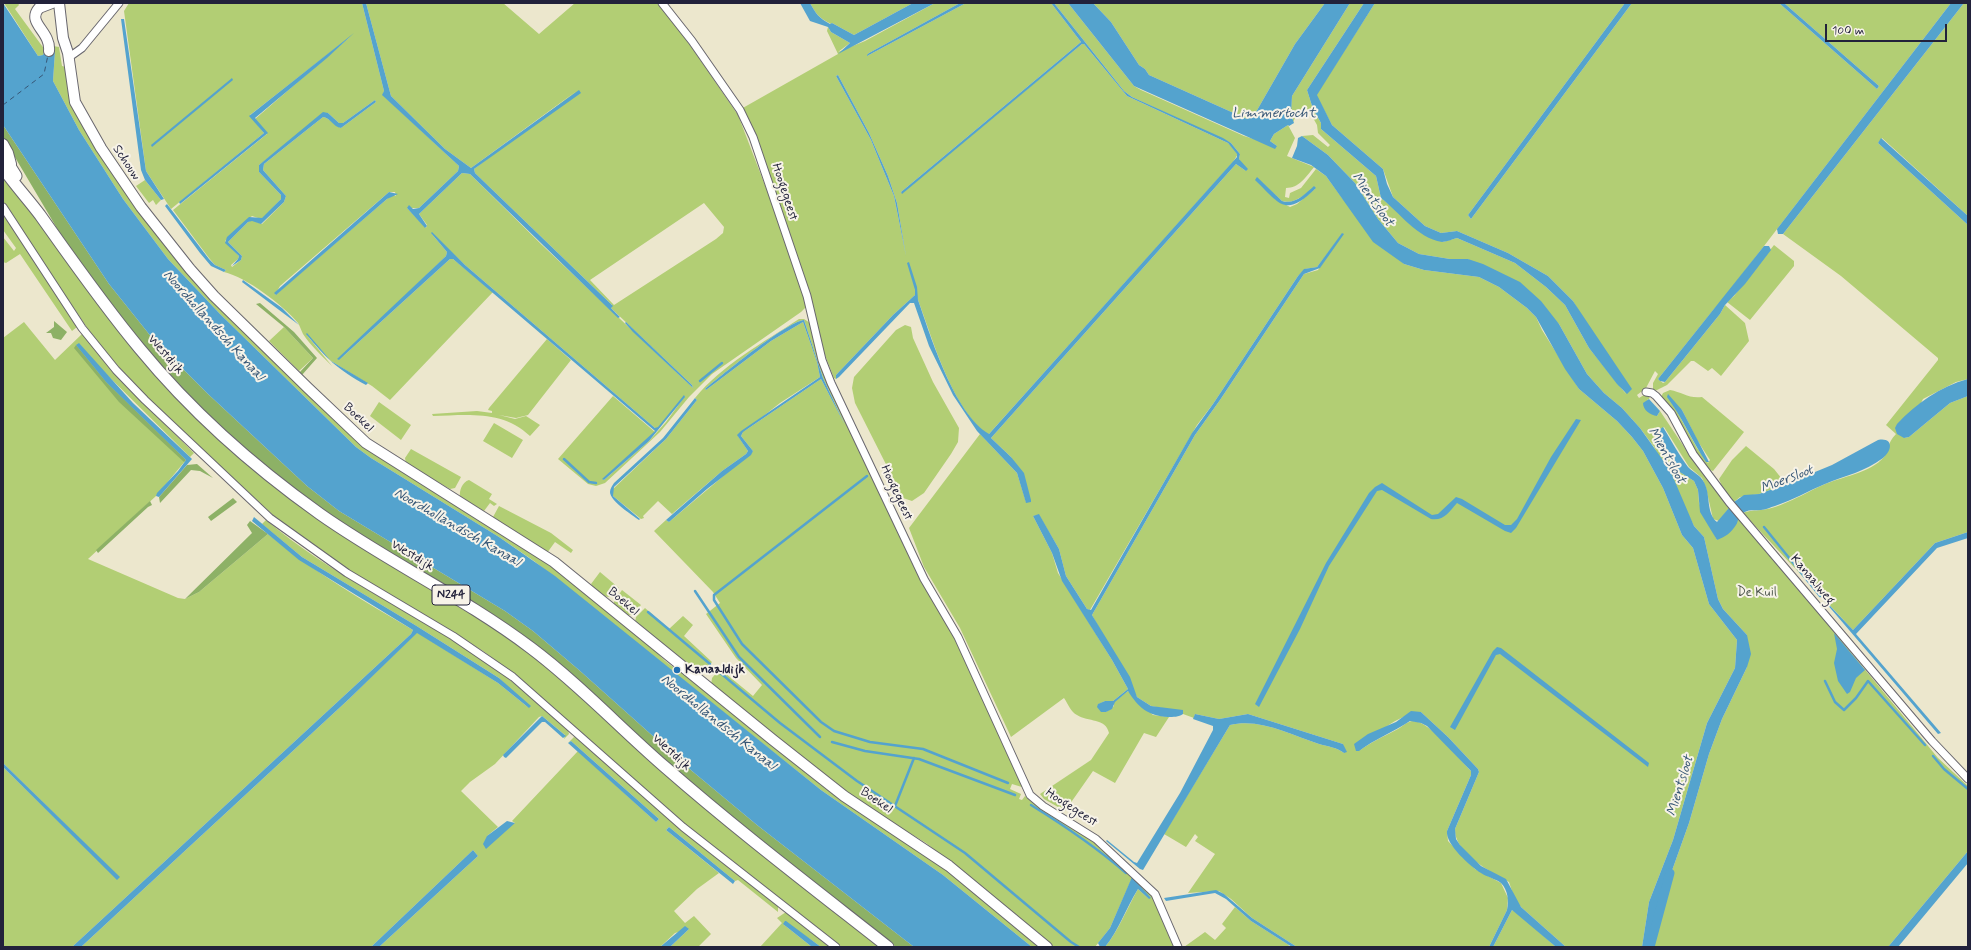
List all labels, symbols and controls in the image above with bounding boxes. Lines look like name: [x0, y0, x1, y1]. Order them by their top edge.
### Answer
scale bar: [1827, 16, 1949, 42]
text: 100 m: [1832, 23, 1864, 39]
water label: Limmertocht: [1232, 106, 1316, 122]
street label: Schouw: [109, 142, 143, 184]
street label: Hoogegeest: [767, 161, 801, 223]
water label: Mientsloot: [1347, 170, 1397, 230]
water label: Noordhollandsch Kanaal: [159, 267, 267, 385]
street label: Westdijk: [144, 332, 186, 378]
street label: Boekel: [340, 400, 376, 436]
water label: Mientsloot: [1643, 425, 1689, 487]
water label: Moersloot: [1758, 462, 1816, 498]
street label: Hoogegeest: [876, 463, 916, 523]
water label: Noordhollandsch Kanaal: [391, 485, 523, 571]
street label: Westdijk: [388, 537, 436, 575]
street label: Kanaalweg: [1786, 552, 1838, 608]
road number: N244: [432, 585, 470, 605]
street label: Boekel: [604, 585, 642, 619]
park label: De Kuil: [1737, 585, 1777, 601]
place label: Kanaaldijk: [685, 662, 745, 678]
marker: Kanaaldijk: [672, 665, 682, 675]
water label: Noordhollandsch Kanaal: [657, 671, 779, 775]
street label: Westdijk: [648, 731, 694, 775]
water label: Mientsloot: [1664, 754, 1698, 818]
street label: Boekel: [857, 785, 895, 817]
street label: Hoogegeest: [1042, 785, 1100, 831]

